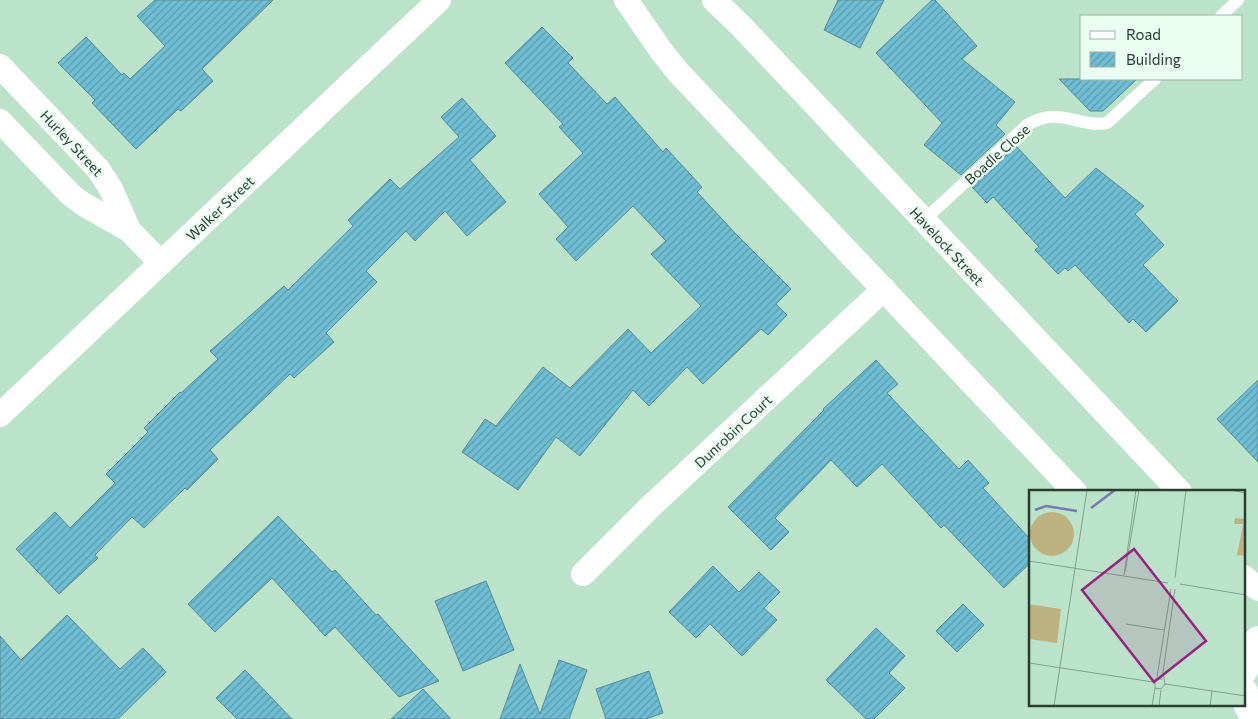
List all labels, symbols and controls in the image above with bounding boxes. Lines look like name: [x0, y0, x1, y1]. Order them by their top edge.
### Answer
legend: [1080, 15, 1243, 80]
text: Road: [1126, 25, 1161, 43]
text: Building: [1126, 50, 1181, 68]
street label: Hurley Street: [37, 106, 107, 180]
street label: Boadle Close: [961, 120, 1033, 188]
street label: Walker Street: [182, 172, 258, 244]
street label: Havelock Street: [906, 203, 988, 289]
street label: Dunrobin Court: [691, 391, 775, 471]
inset map: [1029, 490, 1246, 706]

